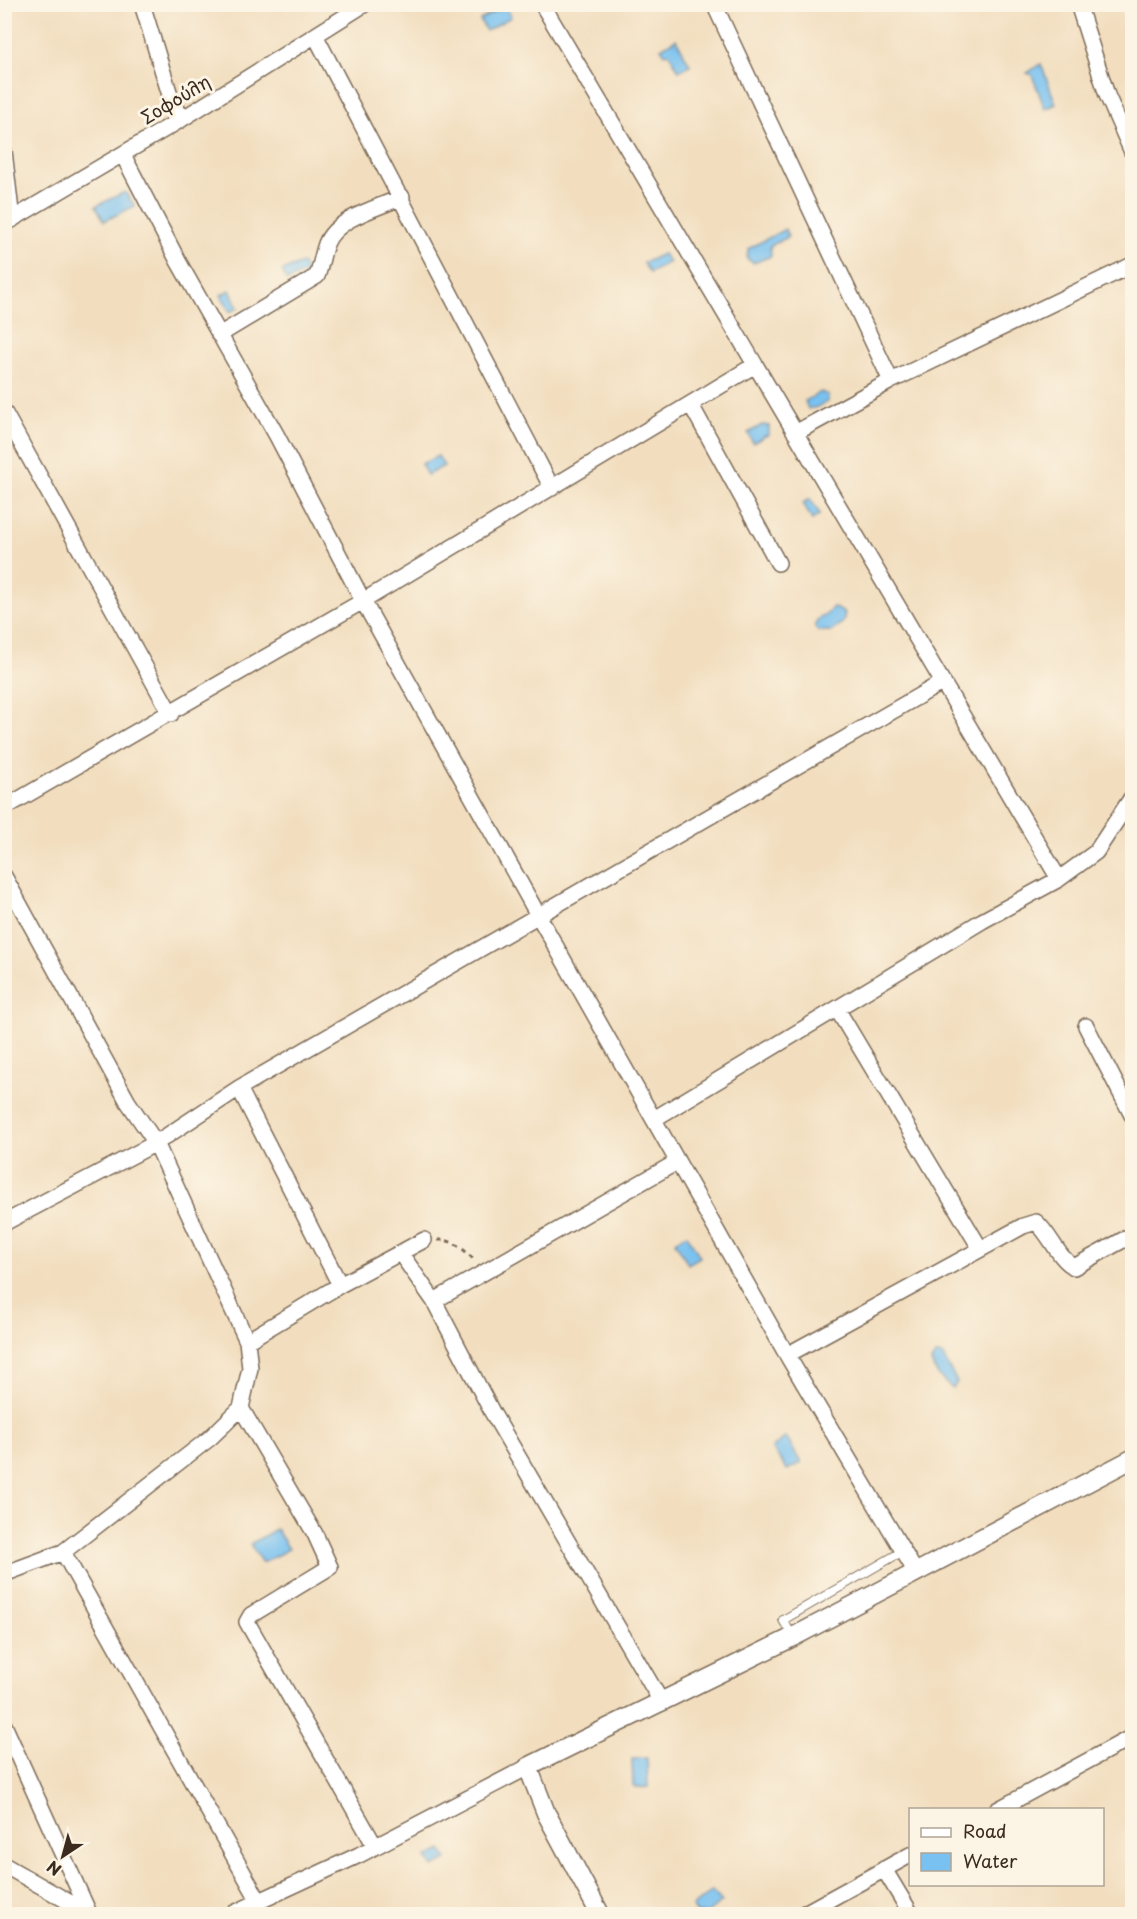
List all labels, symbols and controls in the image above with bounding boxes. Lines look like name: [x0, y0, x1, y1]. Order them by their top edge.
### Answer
street label: Σοφούλη: [135, 67, 215, 130]
legend: [909, 1808, 1104, 1886]
text: Road: [963, 1817, 1007, 1844]
north arrow: [33, 1826, 93, 1886]
text: Water: [963, 1847, 1018, 1874]
text: N: [41, 1856, 66, 1882]

